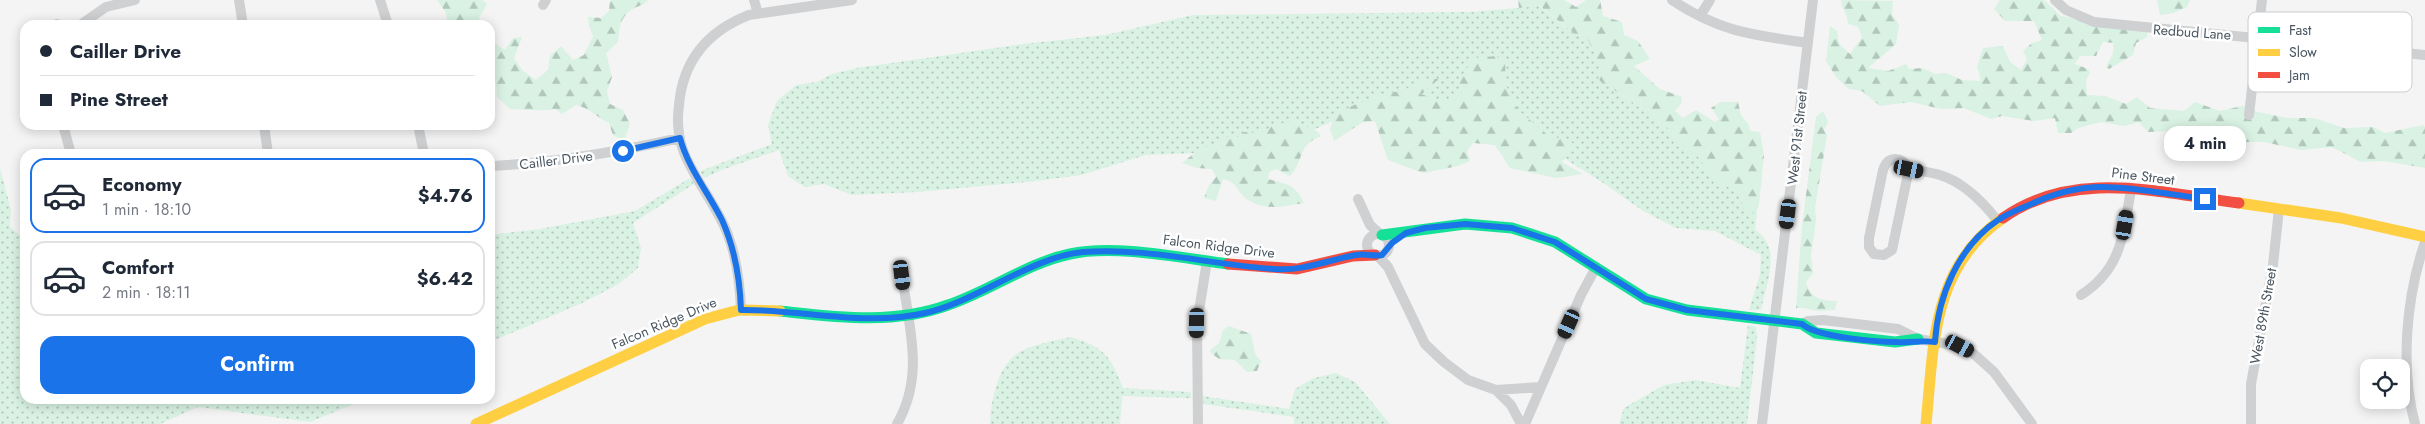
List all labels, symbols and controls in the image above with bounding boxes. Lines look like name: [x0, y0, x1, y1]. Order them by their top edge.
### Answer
legend: [2248, 12, 2412, 92]
street label: Redbud Lane: [2152, 19, 2232, 45]
text: Fast: [2289, 20, 2312, 40]
text: Cailler Drive: [70, 38, 181, 65]
text: Slow: [2289, 42, 2317, 62]
text: Jam: [2287, 65, 2310, 85]
text: Pine Street: [70, 86, 168, 113]
street label: West 91st Street: [1782, 90, 1812, 186]
callout: 4 min: [2164, 126, 2246, 162]
text: 4 min: [2184, 132, 2226, 155]
route start: [612, 140, 634, 162]
street label: Cailler Drive: [518, 146, 594, 174]
car: [1892, 159, 1925, 179]
street label: Pine Street: [2110, 162, 2176, 190]
text: Economy: [102, 171, 182, 198]
icon: car: [42, 173, 87, 218]
text: $4.76: [418, 182, 473, 209]
route end: [2194, 188, 2216, 210]
text: 1 min · 18:10: [102, 198, 191, 221]
car: [1778, 198, 1797, 230]
car: [2115, 209, 2134, 241]
street label: Falcon Ridge Drive: [1162, 229, 1276, 263]
text: Comfort: [102, 254, 174, 281]
icon: car: [42, 256, 87, 301]
car: [892, 259, 911, 291]
text: $6.42: [417, 265, 473, 292]
street label: West 89th Street: [2245, 266, 2281, 366]
text: 2 min · 18:11: [102, 281, 190, 304]
street label: Falcon Ridge Drive: [608, 292, 720, 354]
car: [1556, 307, 1581, 341]
car: [1189, 308, 1204, 338]
car: [1943, 332, 1976, 360]
button: Confirm: [40, 336, 475, 394]
map controls: [2360, 359, 2410, 409]
button: locate: [2360, 359, 2410, 409]

